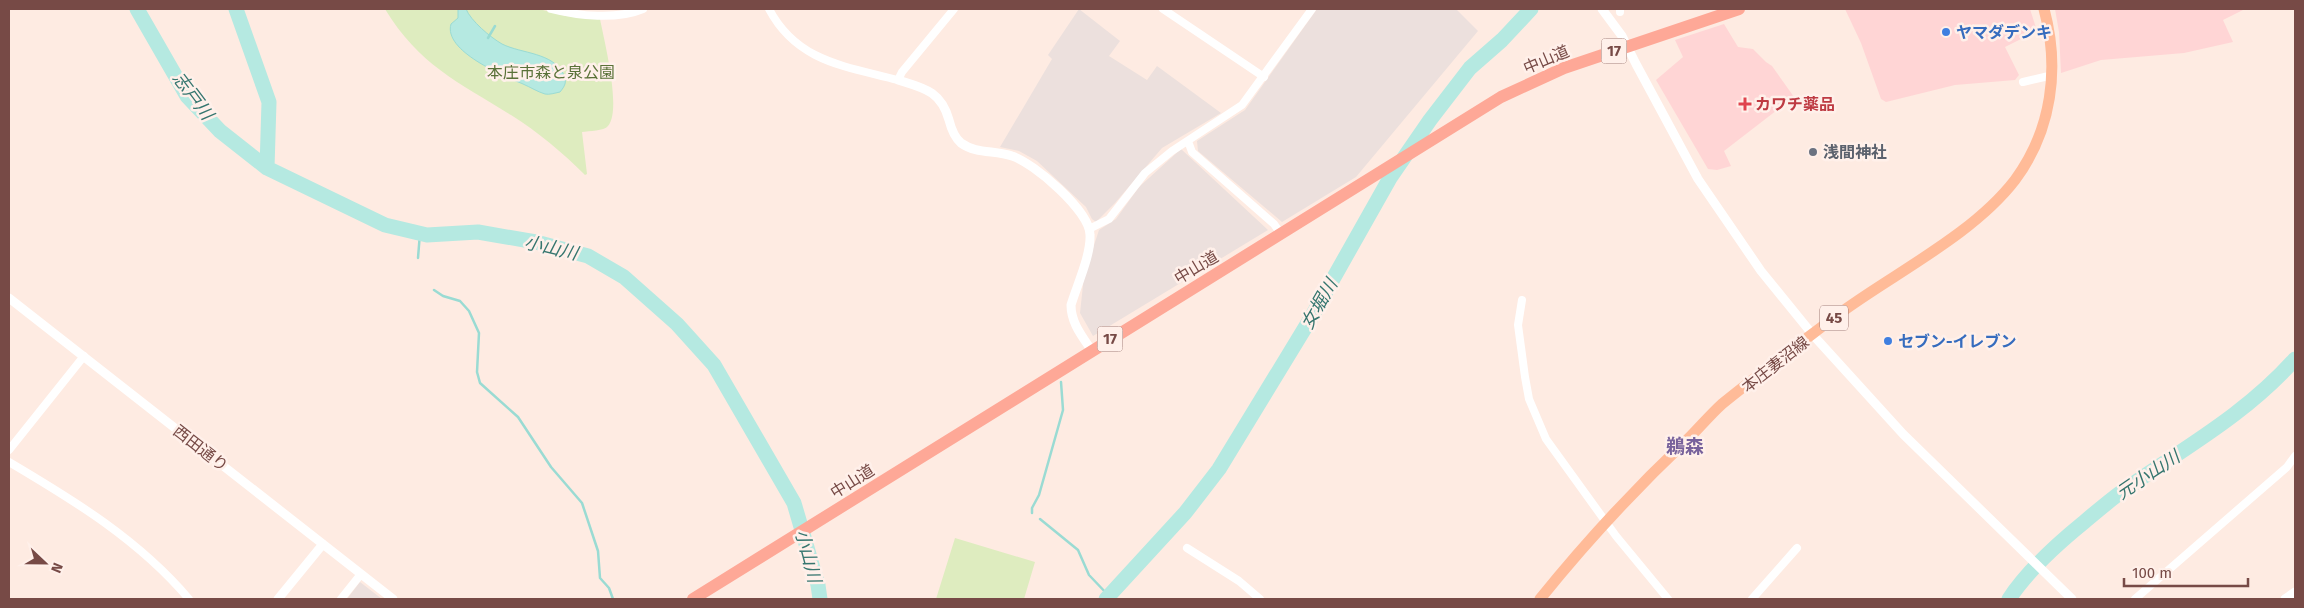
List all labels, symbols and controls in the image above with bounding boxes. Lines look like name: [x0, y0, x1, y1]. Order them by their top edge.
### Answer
place label: ヤマダデンキ: [1956, 23, 2052, 42]
marker: ヤマダデンキ: [1940, 26, 1952, 38]
road number: 17: [1602, 38, 1626, 64]
street label: 中山道: [1520, 41, 1572, 78]
park label: 本庄市森と泉公園: [487, 63, 615, 82]
water label: 志戸川: [168, 68, 219, 126]
place label: カワチ薬品: [1755, 95, 1835, 114]
marker: カワチ薬品: [1739, 98, 1751, 110]
place label: 浅間神社: [1823, 143, 1887, 162]
marker: 浅間神社: [1807, 146, 1819, 158]
water label: 小山川: [522, 231, 582, 265]
street label: 中山道: [1171, 247, 1222, 288]
water label: 女堀川: [1296, 273, 1343, 333]
road number: 45: [1820, 306, 1848, 330]
road number: 17: [1098, 326, 1122, 352]
street label: 本庄妻沼線: [1738, 332, 1813, 397]
place label: セブン-イレブン: [1898, 332, 2017, 351]
marker: セブン-イレブン: [1882, 335, 1894, 347]
street label: 西田通り: [170, 421, 232, 476]
district label: 鵜森: [1666, 435, 1704, 458]
water label: 元小山川: [2112, 445, 2186, 504]
street label: 中山道: [827, 461, 878, 502]
water label: 小山川: [790, 527, 826, 587]
north arrow: [20, 538, 70, 588]
scale bar: [2124, 556, 2248, 588]
text: N: [47, 560, 66, 575]
text: 100 m: [2132, 564, 2172, 582]

